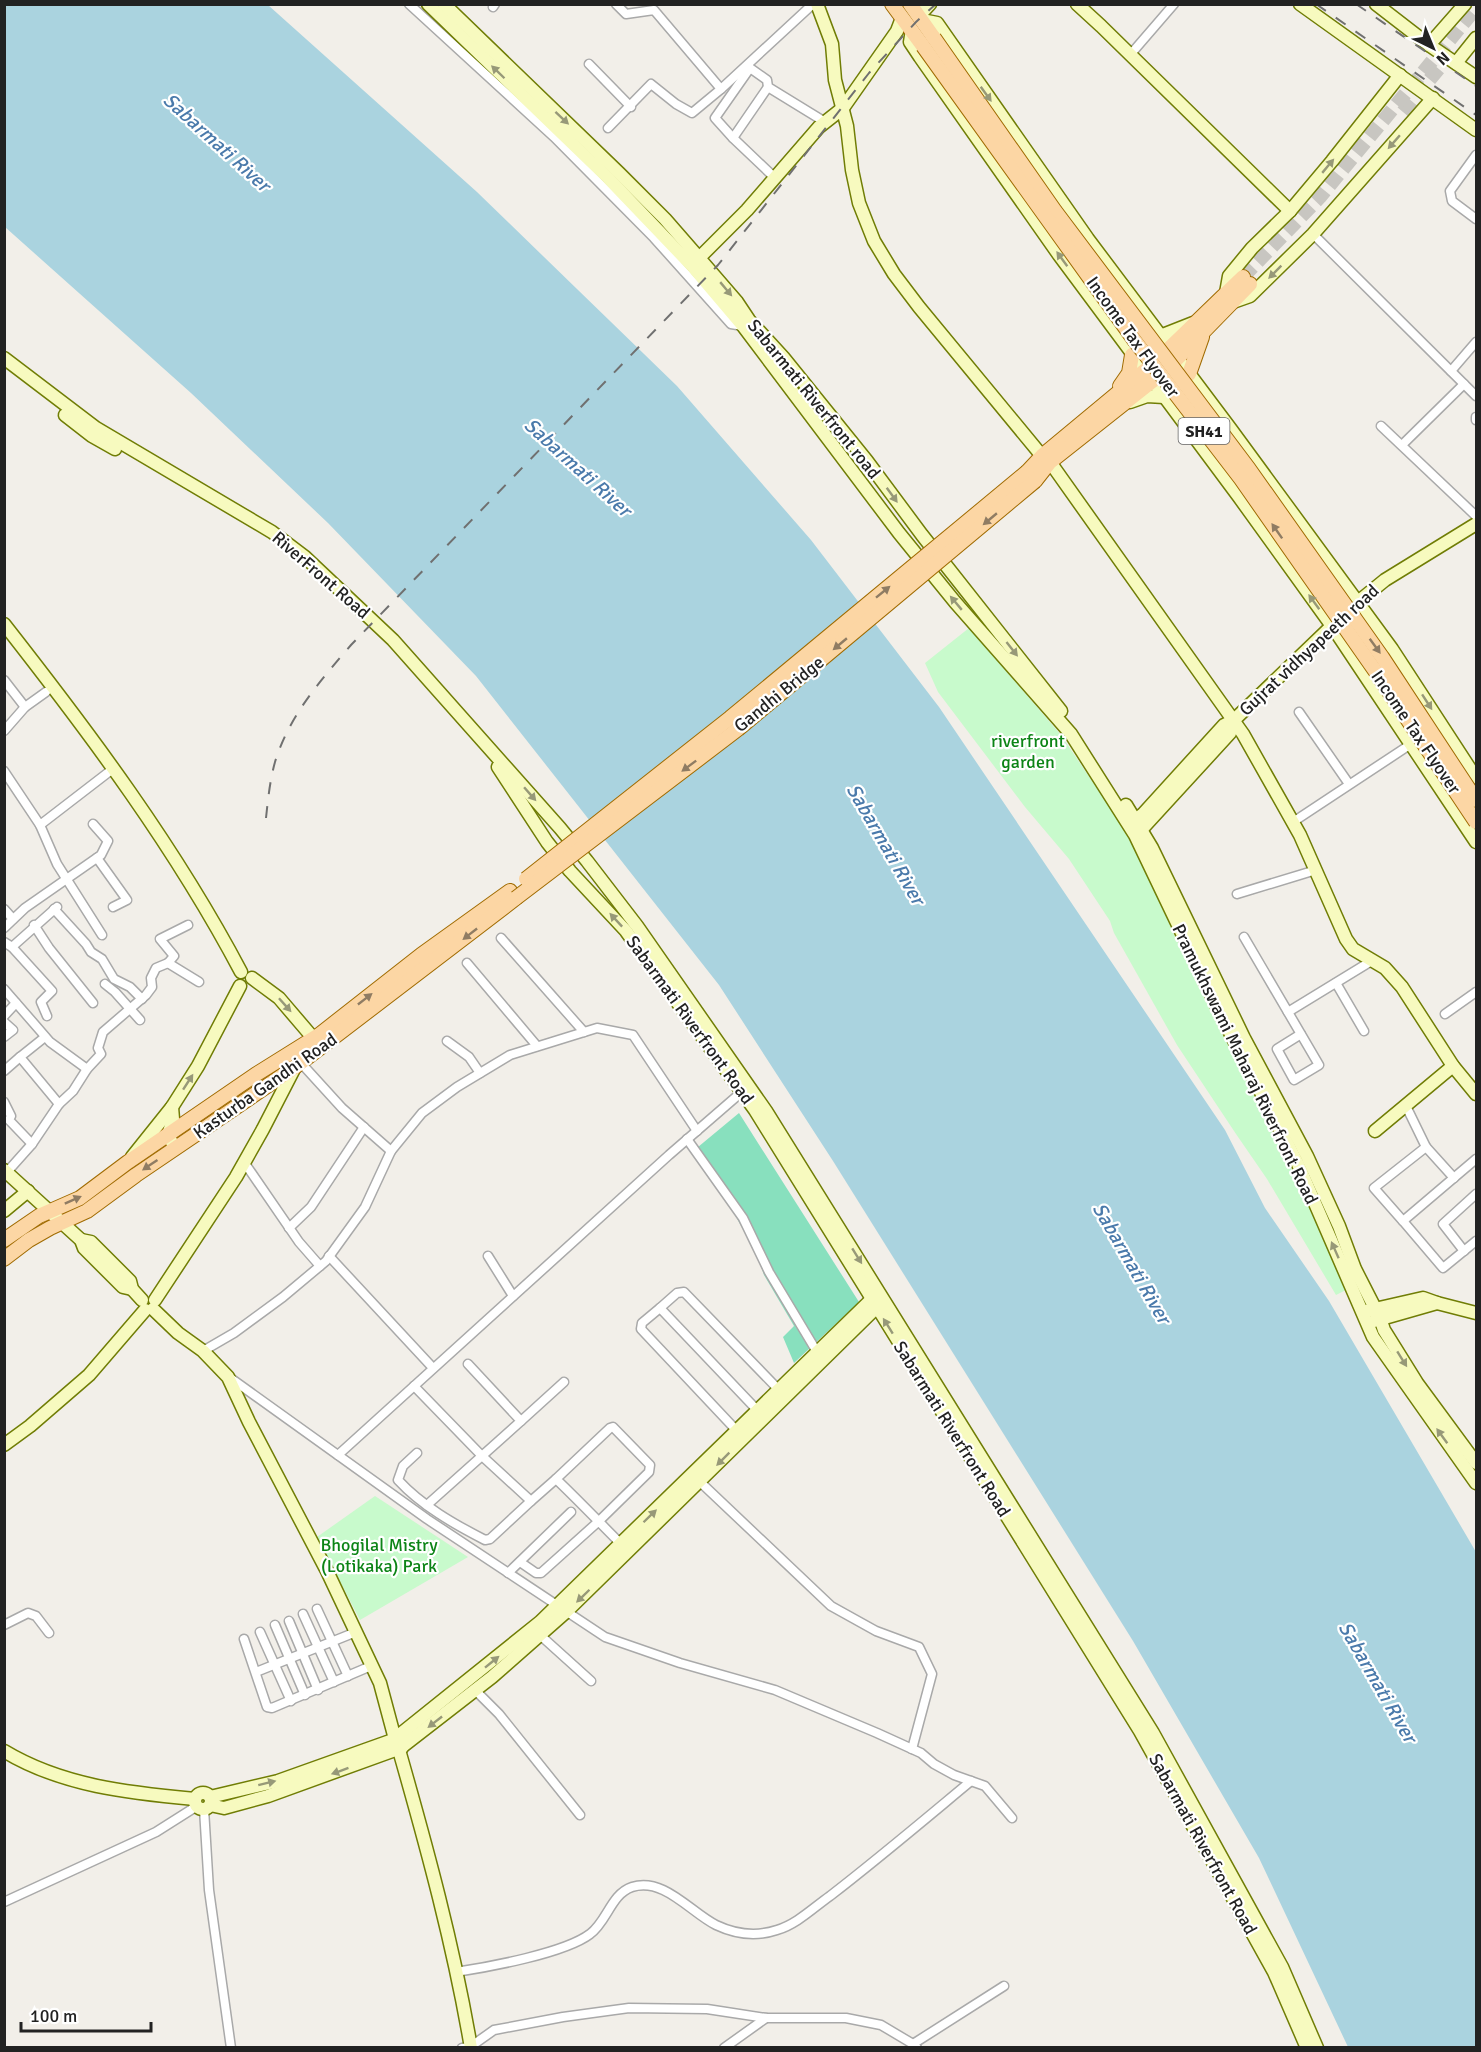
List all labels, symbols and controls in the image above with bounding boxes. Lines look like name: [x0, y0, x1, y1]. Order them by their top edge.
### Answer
north arrow: [1403, 18, 1463, 78]
text: N: [1432, 47, 1453, 69]
one-way arrow: [492, 66, 506, 80]
one-way arrow: [980, 85, 992, 101]
water label: Sabarmati River: [158, 88, 277, 199]
one-way arrow: [554, 110, 568, 124]
one-way arrow: [1388, 134, 1401, 149]
one-way arrow: [1321, 159, 1334, 174]
one-way arrow: [1056, 251, 1068, 267]
one-way arrow: [1268, 264, 1282, 278]
street label: Income Tax Flyover: [1082, 272, 1185, 402]
one-way arrow: [719, 281, 731, 296]
street label: Sabarmati Riverfront road: [743, 315, 885, 483]
water label: Sabarmati River: [519, 413, 638, 524]
road number: SH41: [1178, 418, 1230, 444]
one-way arrow: [886, 487, 898, 503]
one-way arrow: [983, 512, 998, 525]
one-way arrow: [1271, 523, 1283, 539]
street label: RiverFront Road: [268, 527, 374, 623]
street label: Gujrat vidhyapeeth road: [1235, 580, 1383, 720]
one-way arrow: [876, 586, 891, 598]
one-way arrow: [950, 595, 963, 610]
one-way arrow: [1308, 595, 1320, 611]
one-way arrow: [832, 637, 848, 650]
one-way arrow: [1369, 638, 1381, 654]
one-way arrow: [1006, 641, 1018, 656]
street label: Gandhi Bridge: [730, 651, 828, 737]
street label: Income Tax Flyover: [1366, 666, 1466, 798]
one-way arrow: [1421, 694, 1432, 710]
park label: riverfront garden: [991, 730, 1065, 773]
one-way arrow: [681, 760, 696, 772]
water label: Sabarmati River: [841, 779, 932, 911]
one-way arrow: [523, 786, 536, 801]
one-way arrow: [610, 913, 623, 928]
street label: Pramukhswami Maharaj Riverfront Road: [1167, 920, 1323, 1208]
one-way arrow: [462, 928, 477, 940]
street label: Sabarmati Riverfront Road: [621, 931, 759, 1109]
one-way arrow: [358, 993, 373, 1005]
one-way arrow: [278, 998, 292, 1013]
street label: Kasturba Gandhi Road: [189, 1028, 341, 1144]
one-way arrow: [182, 1074, 193, 1090]
one-way arrow: [141, 1160, 158, 1171]
one-way arrow: [64, 1196, 81, 1205]
water label: Sabarmati River: [1087, 1198, 1178, 1330]
one-way arrow: [1330, 1240, 1340, 1258]
one-way arrow: [851, 1247, 862, 1264]
one-way arrow: [882, 1318, 893, 1334]
street label: Sabarmati Riverfront Road: [889, 1337, 1015, 1521]
one-way arrow: [1396, 1351, 1407, 1367]
one-way arrow: [1436, 1428, 1448, 1444]
one-way arrow: [717, 1452, 731, 1466]
one-way arrow: [643, 1509, 657, 1523]
park label: Bhogilal Mistry (Lotikaka) Park: [320, 1534, 438, 1577]
one-way arrow: [577, 1588, 591, 1602]
water label: Sabarmati River: [1333, 1617, 1424, 1749]
one-way arrow: [484, 1656, 499, 1669]
one-way arrow: [427, 1715, 443, 1728]
street label: Sabarmati Riverfront Road: [1144, 1750, 1262, 1938]
one-way arrow: [331, 1766, 349, 1776]
one-way arrow: [258, 1778, 276, 1788]
scale bar: [21, 1995, 152, 2033]
text: 100 m: [30, 2005, 77, 2027]

